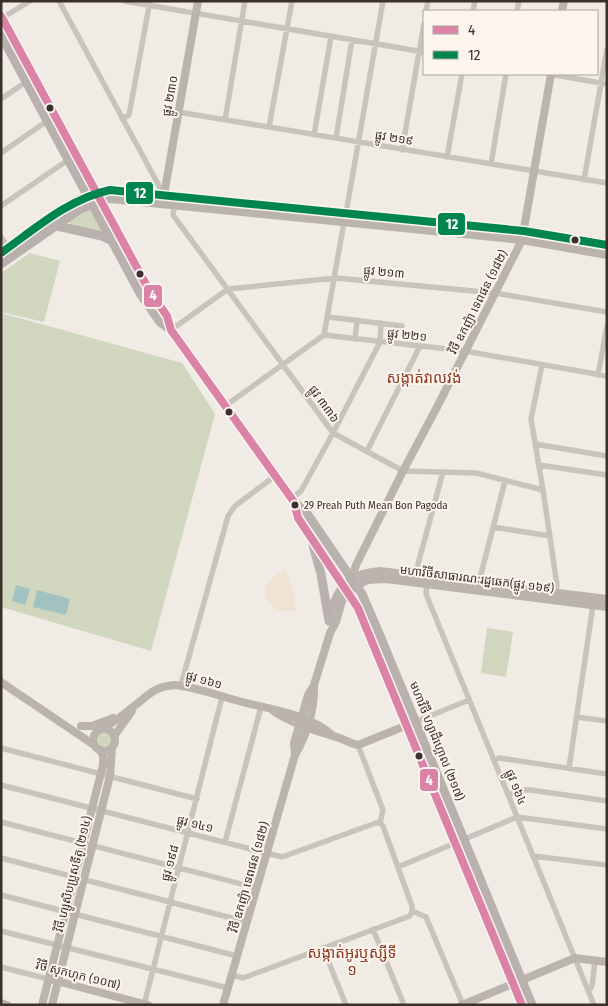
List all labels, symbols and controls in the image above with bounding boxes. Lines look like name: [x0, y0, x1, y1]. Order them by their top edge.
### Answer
legend: [423, 10, 598, 75]
text: 4: [468, 21, 475, 39]
text: 12: [468, 46, 481, 64]
street label: ផ្លូវ ២៣០: [160, 74, 184, 118]
unlabelled marker: [45, 103, 55, 113]
street label: ផ្លូវ ២១៩: [373, 128, 414, 151]
line badge: 12: [125, 181, 154, 205]
text: 12: [134, 185, 147, 202]
line badge: 12: [437, 212, 466, 236]
text: 12: [446, 216, 459, 233]
unlabelled marker: [570, 235, 580, 245]
street label: វិថី ឧកញ៉ា ទេពផន (១៨២): [445, 247, 511, 357]
street label: ផ្លូវ ២១៣: [362, 263, 405, 284]
unlabelled marker: [135, 269, 145, 279]
line badge: 4: [143, 284, 163, 308]
text: 4: [149, 287, 157, 304]
street label: ផ្លូវ ២២១: [386, 326, 428, 348]
district label: សង្កាត់វាលវង់: [387, 369, 461, 387]
street label: ផ្លូវ ៣៣៦: [303, 383, 342, 427]
unlabelled marker: [224, 407, 234, 417]
place label: 29 Preah Puth Mean Bon Pagoda: [304, 499, 448, 512]
marker: 29 Preah Puth Mean Bon Pagoda: [290, 500, 300, 510]
street label: មហាវិថីសាធារណៈរដ្ឋឆេក(ផ្លូវ ១៦៩): [399, 562, 555, 599]
street label: ផ្លូវ ១៦១: [183, 668, 224, 695]
street label: មហាវិថី ហ្សាដឹហ្គោល (២១៧): [406, 679, 468, 803]
unlabelled marker: [414, 751, 424, 761]
street label: ផ្លូវ ១៦៤: [499, 767, 529, 808]
line badge: 4: [419, 768, 439, 792]
text: 4: [425, 772, 433, 789]
street label: ផ្លូវ ១៤១: [174, 813, 215, 839]
street label: វិថី ហ្សូសិបប្រូសទីតូ (២១៤): [51, 814, 97, 934]
street label: វិថី ឧកញ៉ា ទេពផន (១៨២): [226, 819, 272, 934]
street label: ផ្លូវ ១៩៨: [158, 843, 185, 884]
district label: សង្កាត់អូរឬស្សីទី ១: [308, 944, 396, 979]
street label: វិថី សុកហុក (១០៧): [34, 957, 122, 993]

